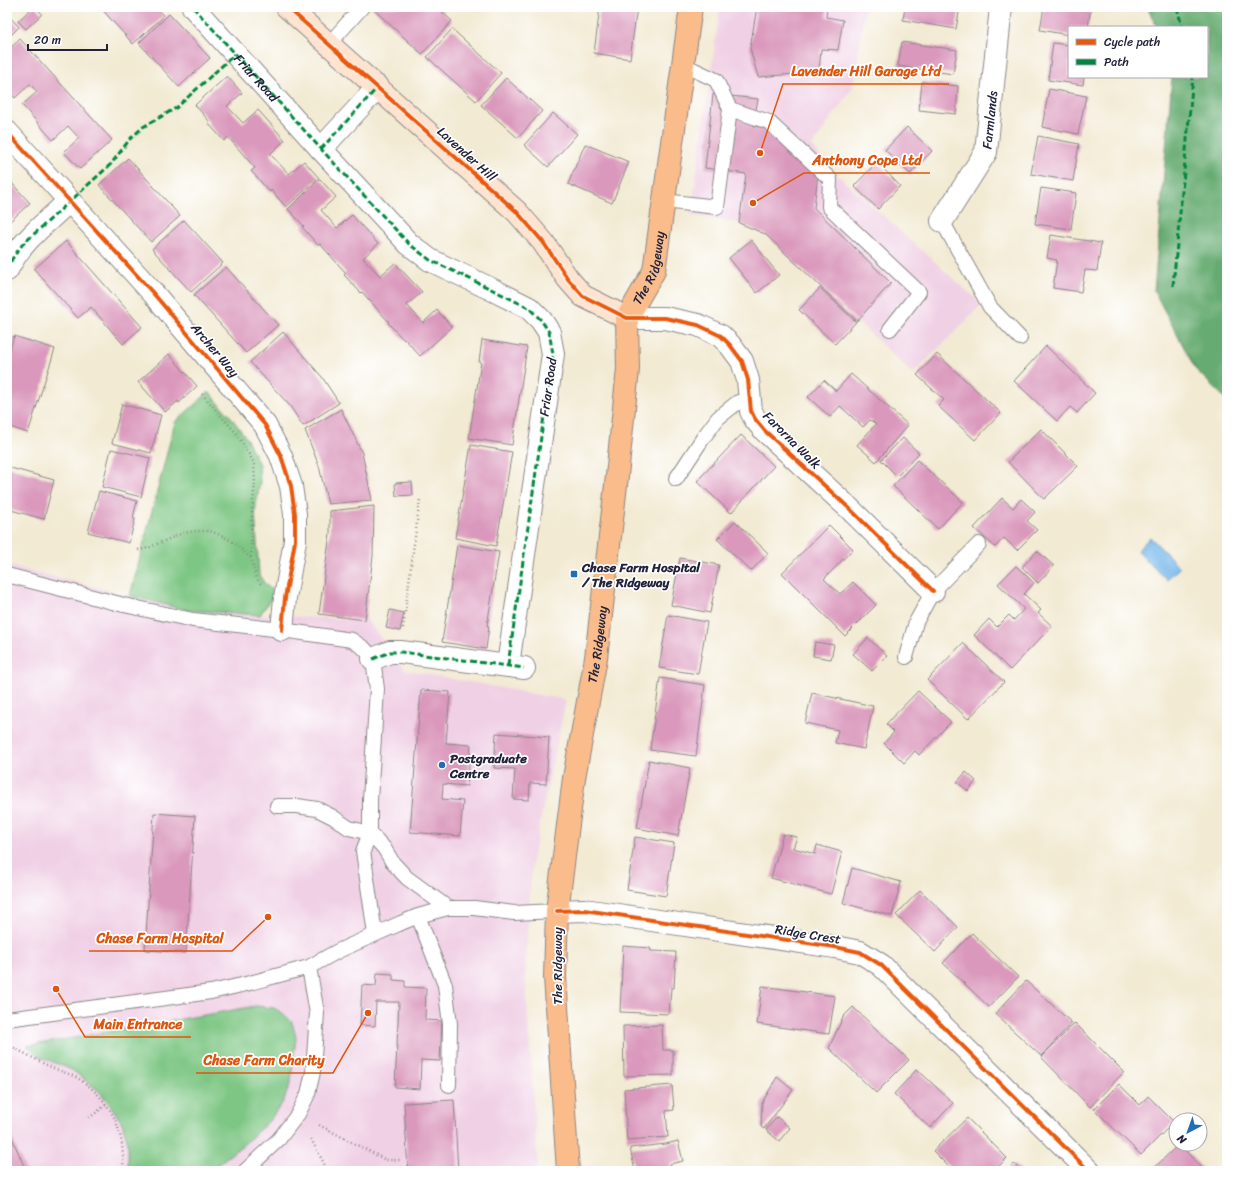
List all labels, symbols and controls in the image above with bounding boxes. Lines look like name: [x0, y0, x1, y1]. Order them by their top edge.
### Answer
scale bar: [28, 26, 107, 52]
legend: [1068, 26, 1208, 78]
text: 20 m: [34, 29, 61, 51]
text: Cycle path: [1104, 31, 1160, 53]
street label: Friar Road: [228, 48, 286, 108]
text: Path: [1104, 51, 1129, 73]
callout: Lavender Hill Garage Ltd: [783, 58, 949, 84]
text: Lavender Hill Garage Ltd: [791, 59, 942, 84]
street label: Farmlands: [975, 89, 1004, 150]
street label: Lavender Hill: [432, 121, 503, 188]
callout: Anthony Cope Ltd: [804, 147, 930, 173]
text: Anthony Cope Ltd: [811, 148, 923, 173]
street label: The Ridgeway: [625, 229, 671, 309]
street label: Archer Way: [184, 317, 245, 383]
street label: Friar Road: [533, 355, 564, 418]
street label: Farorna Walk: [757, 405, 827, 475]
place label: Chase Farm Hospital / The Ridgeway: [581, 556, 701, 594]
marker: Chase Farm Hospital / The Ridgeway: [569, 569, 579, 579]
street label: The Ridgeway: [580, 605, 613, 685]
place label: Postgraduate Centre: [449, 747, 527, 785]
marker: Postgraduate Centre: [437, 760, 447, 770]
street label: Ridge Crest: [773, 917, 843, 951]
callout: Chase Farm Hospital: [89, 925, 232, 951]
text: Chase Farm Hospital: [95, 926, 225, 951]
street label: The Ridgeway: [546, 927, 569, 1005]
callout: Main Entrance: [85, 1011, 191, 1037]
text: Main Entrance: [93, 1012, 183, 1037]
callout: Chase Farm Charity: [196, 1047, 333, 1073]
text: Chase Farm Charity: [203, 1048, 325, 1073]
north arrow: [1168, 1112, 1208, 1152]
text: N: [1172, 1129, 1192, 1149]

